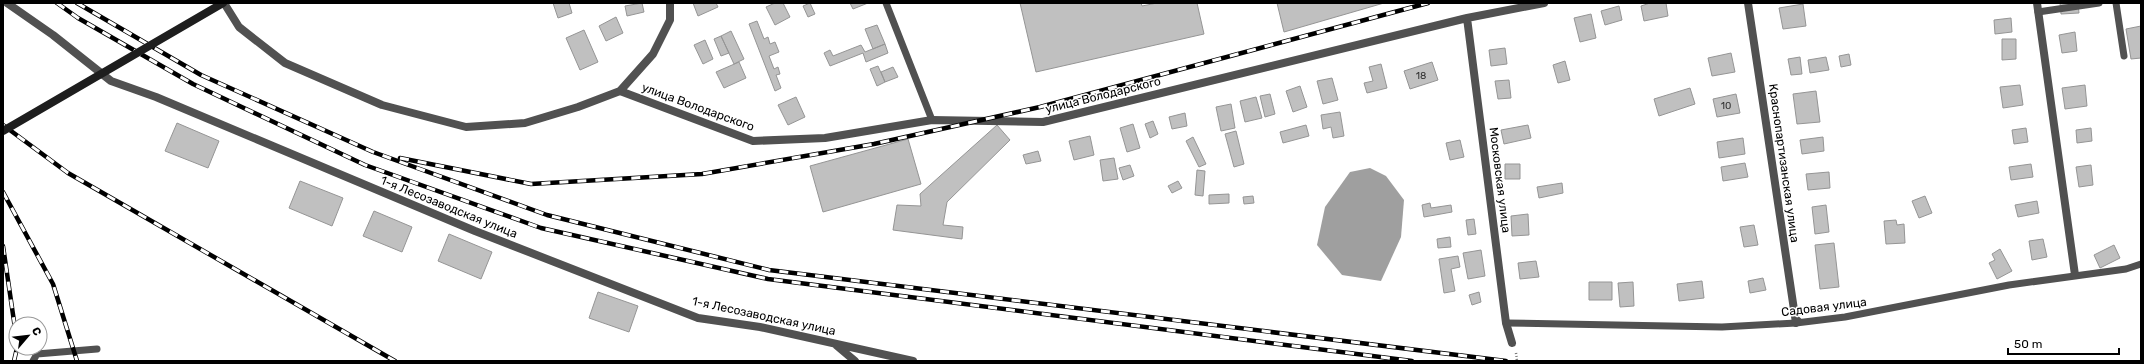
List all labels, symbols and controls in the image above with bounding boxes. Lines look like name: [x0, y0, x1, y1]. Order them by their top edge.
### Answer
house number: 18: [1416, 70, 1426, 82]
street label: улица Володарского: [1044, 74, 1162, 116]
street label: улица Володарского: [640, 80, 756, 134]
street label: Краснопартизанская улица: [1766, 83, 1802, 243]
house number: 10: [1721, 100, 1731, 112]
street label: Московская улица: [1487, 126, 1513, 234]
street label: 1-я Лесозаводская улица: [379, 173, 519, 241]
street label: 1-я Лесозаводская улица: [691, 294, 837, 338]
street label: Садовая улица: [1780, 295, 1868, 319]
north arrow: [8, 316, 48, 356]
text: С: [29, 325, 44, 338]
scale bar: [2008, 330, 2119, 356]
text: 50 m: [2014, 337, 2042, 351]

